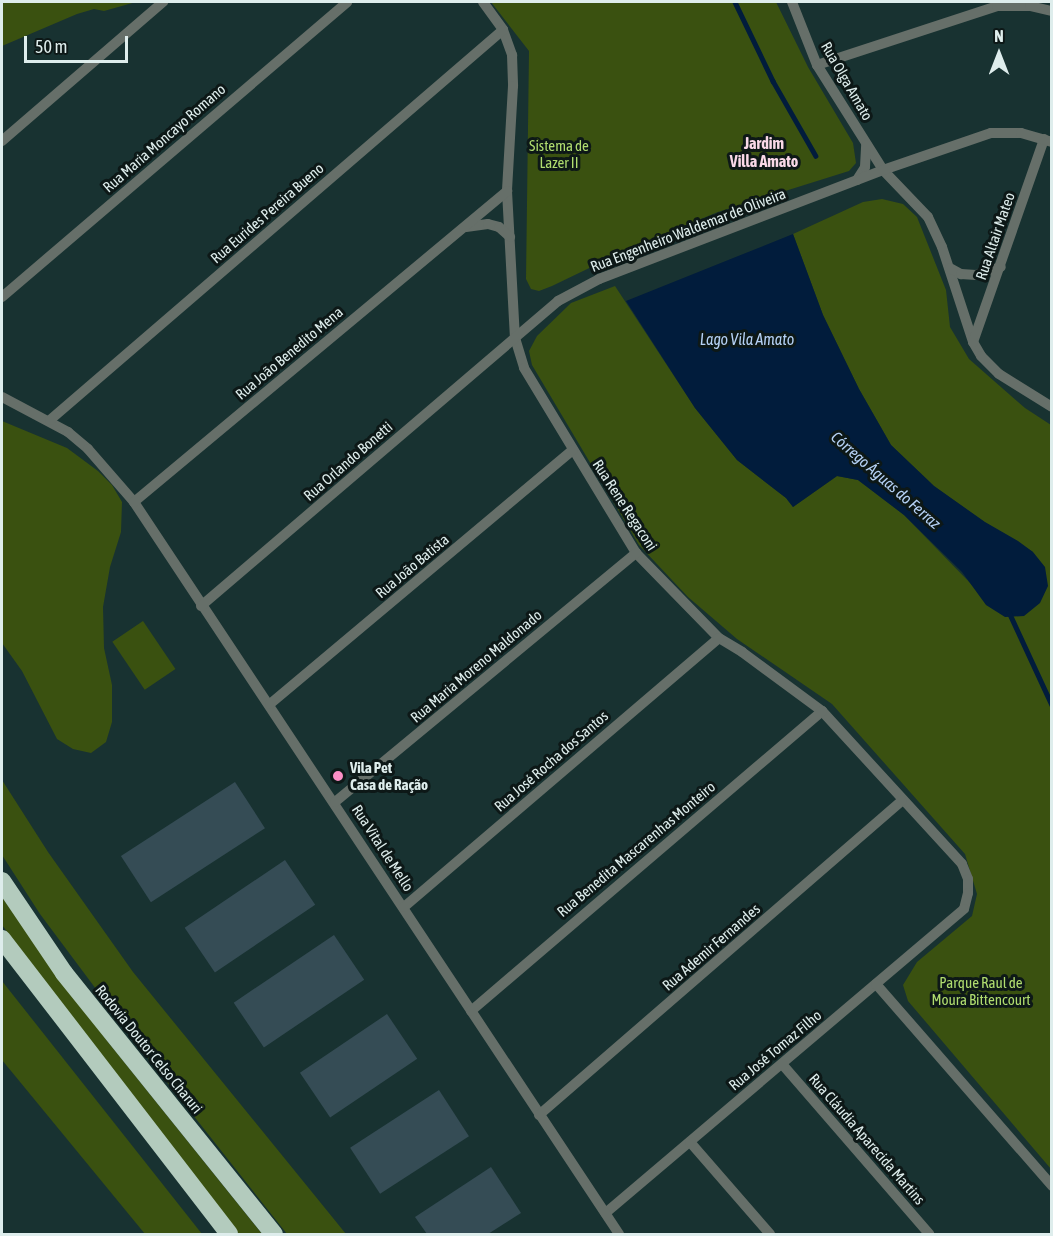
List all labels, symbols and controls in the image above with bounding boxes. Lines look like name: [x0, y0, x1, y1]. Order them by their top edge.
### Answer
scale bar: [27, 24, 130, 62]
north arrow: [969, 24, 1029, 84]
text: N: [994, 27, 1004, 45]
text: 50 m: [35, 36, 67, 57]
street label: Rua Olga Amato: [817, 38, 877, 124]
street label: Rua Maria Moncayo Romano: [99, 80, 229, 196]
district label: Jardim Villa Amato: [730, 133, 798, 171]
park label: Sistema de Lazer II: [529, 136, 589, 171]
street label: Rua Eurides Pereira Bueno: [207, 159, 327, 267]
street label: Rua Engenheiro Waldemar de Oliveira: [588, 184, 788, 276]
street label: Rua Altair Mateo: [972, 190, 1018, 282]
street label: Rua João Benedito Mena: [232, 303, 346, 403]
water label: Lago Vila Amato: [700, 329, 794, 349]
street label: Rua Orlando Bonetti: [300, 418, 396, 504]
water label: Córrego Águas do Ferraz: [827, 427, 945, 533]
street label: Rua Rene Regaconi: [589, 456, 661, 554]
street label: Rua João Batista: [372, 530, 452, 602]
street label: Rua Maria Moreno Maldonado: [407, 606, 545, 726]
street label: Rua José Rocha dos Santos: [490, 707, 612, 815]
place label: Vila Pet Casa de Ração: [350, 758, 428, 793]
marker: Vila Pet Casa de Ração: [331, 769, 345, 783]
street label: Rua Benedita Mascarenhas Monteiro: [553, 778, 719, 920]
street label: Rua Vital de Mello: [348, 801, 418, 895]
street label: Rua Ademir Fernandes: [658, 900, 764, 994]
park label: Parque Raul de Moura Bittencourt: [931, 973, 1031, 1008]
street label: Rodovia Doutor Celso Charuri: [92, 981, 206, 1117]
street label: Rua José Tomaz Filho: [725, 1006, 825, 1094]
street label: Rua Cláudia Aparecida Martins: [805, 1070, 929, 1208]

